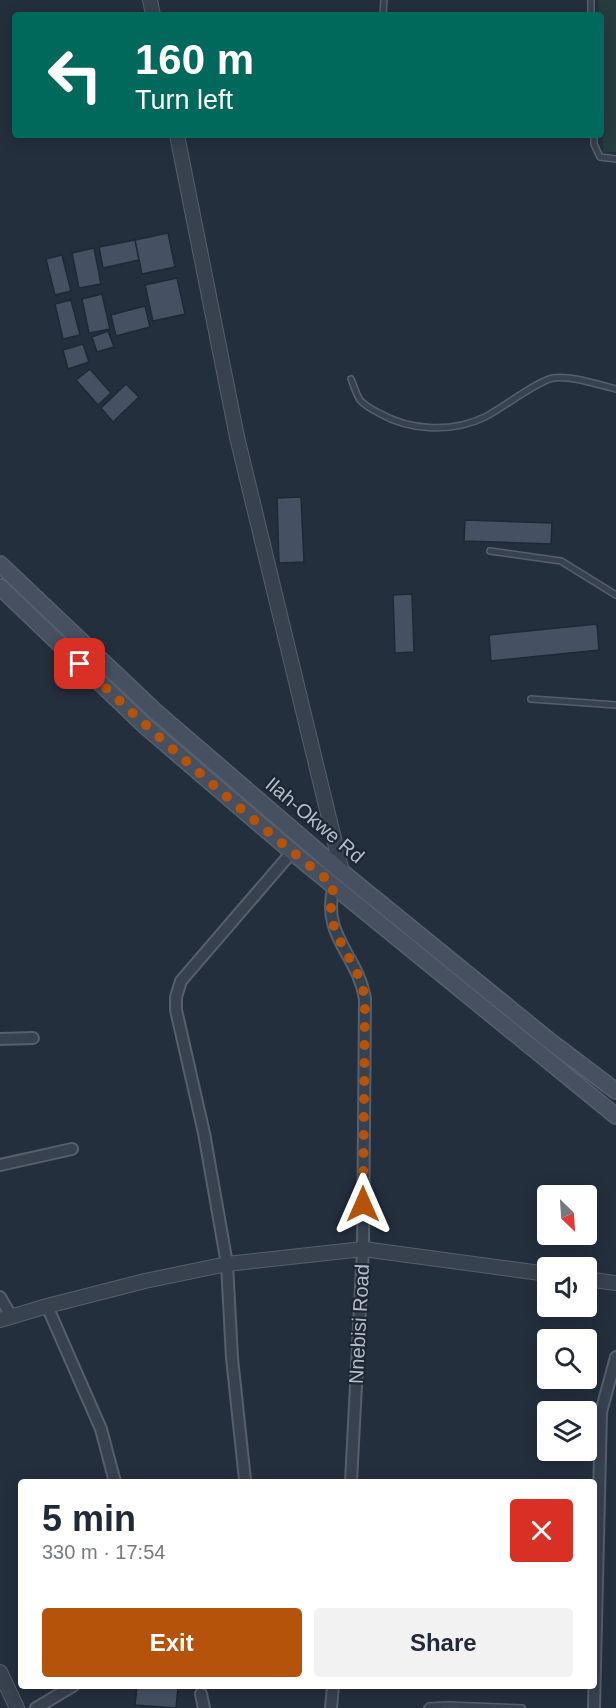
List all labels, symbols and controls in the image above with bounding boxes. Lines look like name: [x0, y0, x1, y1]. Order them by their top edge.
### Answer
icon: left: [36, 36, 114, 114]
text: 160 m: [135, 36, 254, 83]
text: Turn left: [135, 85, 233, 115]
pin: [54, 638, 105, 689]
icon: arrive: [63, 647, 96, 680]
street label: Ilah-Okwe Rd: [262, 773, 368, 867]
position arrow: [331, 1172, 395, 1236]
north arrow: [537, 1185, 597, 1245]
map controls: [537, 1185, 597, 1461]
button: sound: [537, 1257, 597, 1317]
street label: Nnebisi Road: [345, 1263, 373, 1385]
button: search: [537, 1329, 597, 1389]
button: layers: [537, 1401, 597, 1461]
text: 5 min: [42, 1498, 136, 1539]
button: close: [510, 1499, 573, 1562]
text: 330 m · 17:54: [42, 1541, 165, 1563]
button: Exit: [42, 1608, 302, 1677]
button: Share: [314, 1608, 573, 1677]

